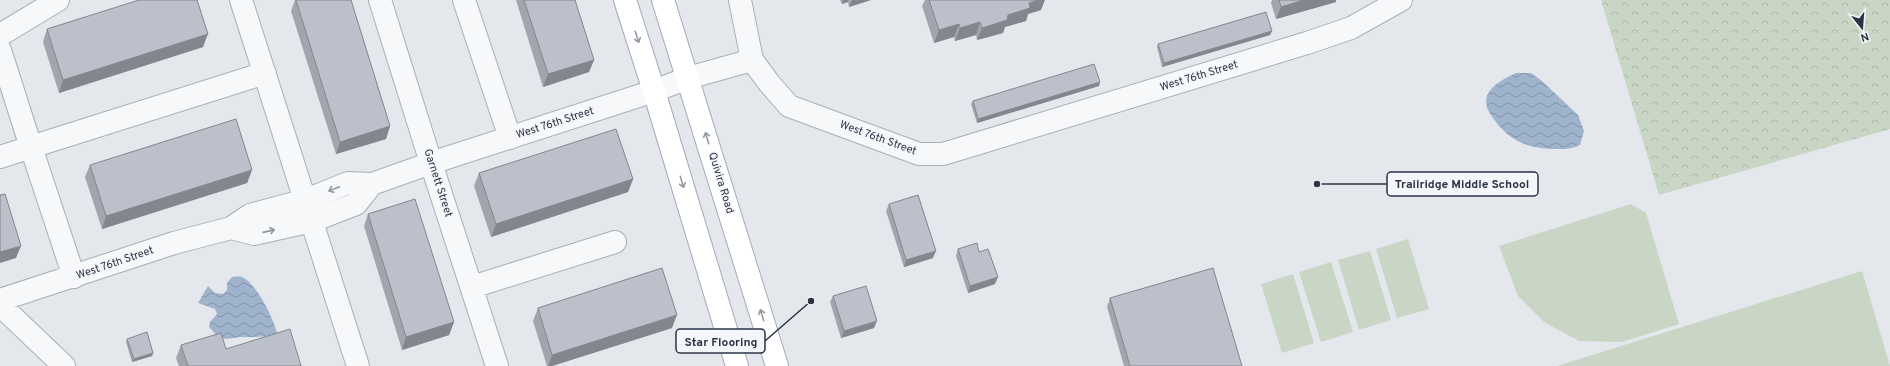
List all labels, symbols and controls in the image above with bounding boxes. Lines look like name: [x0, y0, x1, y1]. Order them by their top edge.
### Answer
north arrow: [1842, 8, 1882, 48]
text: N: [1859, 29, 1870, 44]
one-way arrow: [634, 30, 641, 43]
street label: West 76th Street: [1158, 57, 1240, 95]
street label: West 76th Street: [514, 104, 596, 142]
street label: West 76th Street: [838, 118, 918, 158]
one-way arrow: [703, 131, 710, 144]
street label: Garnett Street: [420, 147, 456, 219]
street label: Quivira Road: [705, 151, 737, 215]
callout: Trailridge Middle School: [1387, 172, 1538, 196]
one-way arrow: [679, 176, 686, 189]
text: Trailridge Middle School: [1395, 177, 1529, 193]
one-way arrow: [329, 185, 341, 193]
one-way arrow: [262, 226, 275, 234]
street label: West 76th Street: [74, 243, 156, 283]
one-way arrow: [758, 309, 765, 322]
callout: Star Flooring: [676, 329, 765, 353]
text: Star Flooring: [684, 335, 758, 351]

